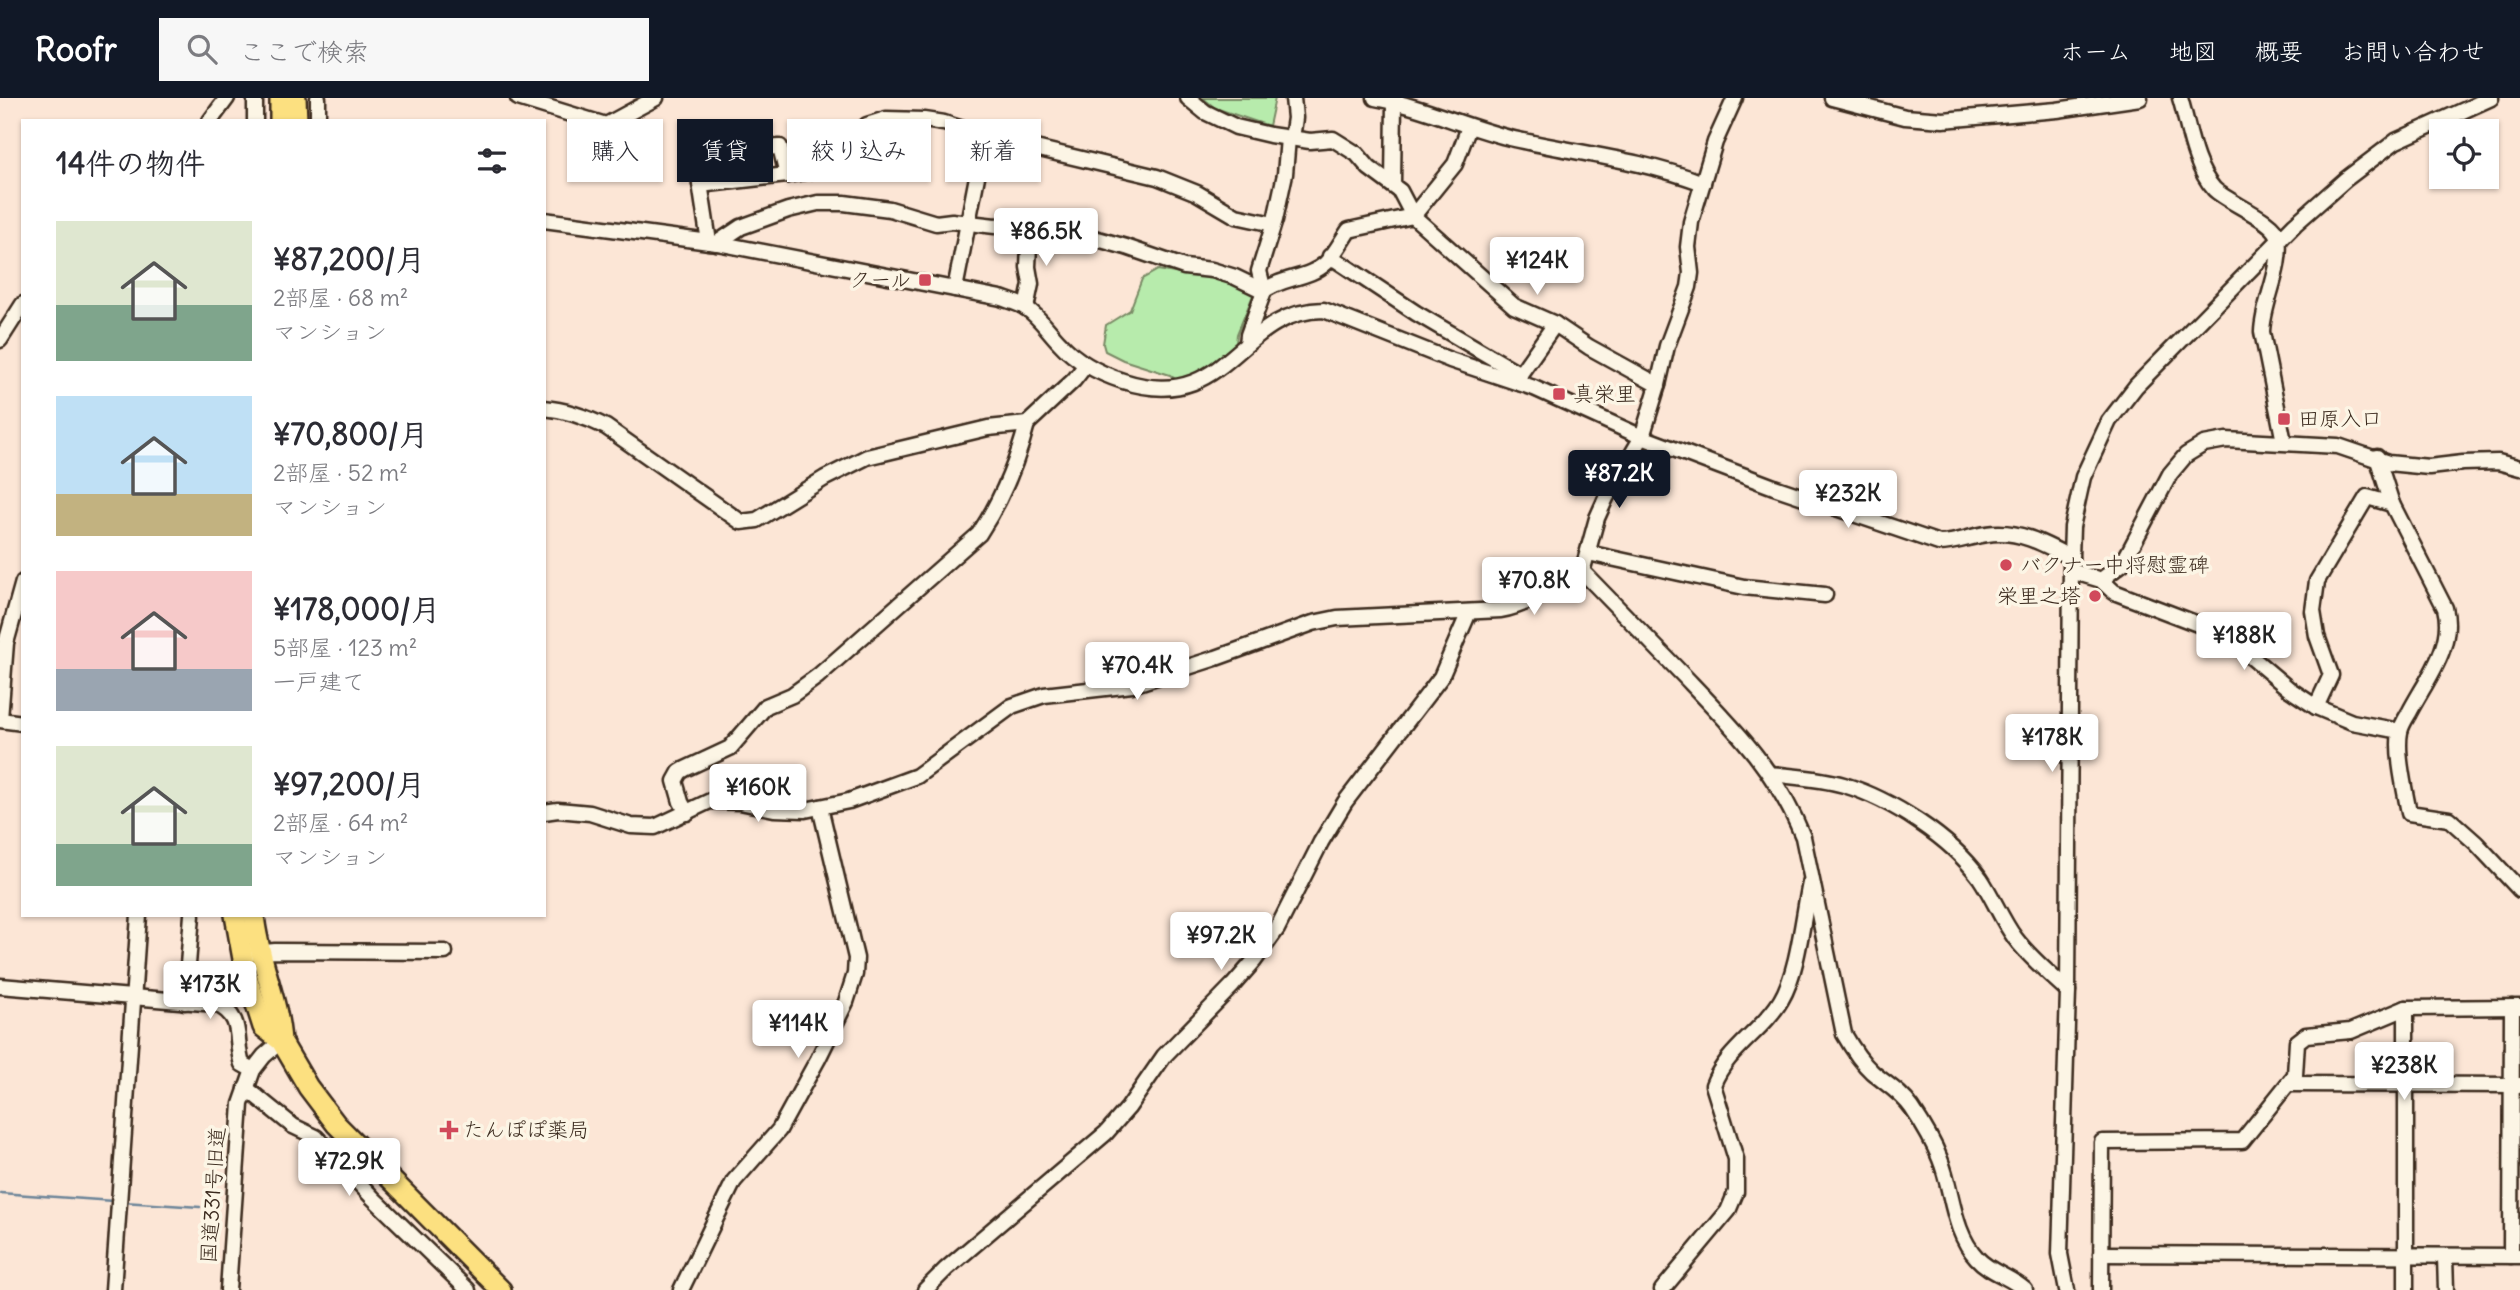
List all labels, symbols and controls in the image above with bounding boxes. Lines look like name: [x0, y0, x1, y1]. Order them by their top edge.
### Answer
search box: [159, 18, 649, 81]
text: Roofr: [35, 28, 117, 70]
icon: search: [183, 30, 221, 68]
text: ここで検索: [239, 35, 369, 68]
text: ホーム: [2060, 36, 2131, 66]
text: 地図: [2169, 36, 2217, 66]
text: 概要: [2255, 36, 2303, 66]
text: お問い合わせ: [2341, 36, 2485, 66]
chip: 購入: [567, 119, 663, 182]
chip: 賃貸: [677, 119, 773, 182]
chip: 絞り込み: [787, 119, 931, 182]
chip: 新着: [945, 119, 1041, 182]
map controls: [2429, 119, 2499, 189]
button: locate: [2429, 119, 2499, 189]
icon: filters: [473, 142, 511, 180]
text: 14件の物件: [56, 144, 205, 182]
pin: ¥86.5K: [989, 208, 1103, 268]
text: ¥86.5K: [1010, 216, 1082, 245]
pin: ¥124K: [1488, 238, 1586, 297]
text: ¥87,200/月: [273, 240, 425, 278]
text: ¥124K: [1506, 245, 1568, 274]
icon: home: [112, 249, 196, 333]
place label: クール: [849, 266, 911, 293]
marker: クール: [917, 272, 933, 288]
text: 2部屋 · 68 m²: [273, 283, 408, 312]
text: マンション: [273, 317, 387, 346]
place label: 真栄里: [1573, 380, 1636, 407]
marker: 真栄里: [1551, 386, 1567, 402]
place label: 田原入口: [2298, 405, 2382, 432]
marker: 田原入口: [2276, 411, 2292, 427]
text: ¥70,800/月: [273, 415, 429, 453]
icon: home: [112, 424, 196, 508]
pin: ¥87.2K: [1562, 450, 1676, 510]
text: 2部屋 · 52 m²: [273, 458, 408, 487]
text: ¥87.2K: [1584, 458, 1654, 487]
pin: ¥232K: [1799, 470, 1897, 530]
text: ¥232K: [1815, 478, 1881, 507]
text: マンション: [273, 492, 387, 521]
place label: バクナー中将慰霊碑: [2020, 551, 2209, 578]
marker: バクナー中将慰霊碑: [1998, 557, 2014, 573]
pin: ¥70.8K: [1477, 558, 1591, 617]
text: ¥70.8K: [1498, 565, 1570, 594]
place label: 栄里之塔: [1997, 582, 2081, 609]
marker: 栄里之塔: [2087, 588, 2103, 604]
text: ¥178,000/月: [273, 590, 441, 628]
icon: home: [112, 599, 196, 683]
pin: ¥188K: [2195, 612, 2293, 672]
text: ¥188K: [2212, 620, 2276, 649]
text: 5部屋 · 123 m²: [273, 633, 417, 662]
pin: ¥70.4K: [1080, 642, 1194, 702]
text: ¥70.4K: [1101, 650, 1173, 679]
text: 一戸建て: [273, 667, 365, 696]
pin: ¥178K: [2003, 714, 2101, 774]
text: ¥178K: [2021, 722, 2083, 751]
pin: ¥160K: [709, 764, 807, 824]
text: ¥97,200/月: [273, 765, 425, 803]
text: ¥160K: [725, 772, 791, 801]
icon: home: [112, 774, 196, 858]
text: 2部屋 · 64 m²: [273, 808, 408, 837]
text: マンション: [273, 842, 387, 871]
pin: ¥97.2K: [1164, 912, 1278, 972]
text: ¥97.2K: [1186, 920, 1256, 949]
pin: ¥173K: [161, 962, 259, 1021]
text: ¥173K: [179, 969, 241, 998]
pin: ¥114K: [749, 1000, 847, 1060]
text: ¥114K: [768, 1008, 828, 1037]
pin: ¥238K: [2355, 1042, 2453, 1102]
text: ¥238K: [2371, 1050, 2437, 1079]
place label: たんぽぽ薬局: [463, 1116, 589, 1143]
marker: たんぽぽ薬局: [441, 1122, 457, 1138]
street label: 国道331号旧道: [194, 1126, 231, 1264]
pin: ¥72.9K: [292, 1138, 406, 1198]
text: ¥72.9K: [314, 1146, 384, 1175]

